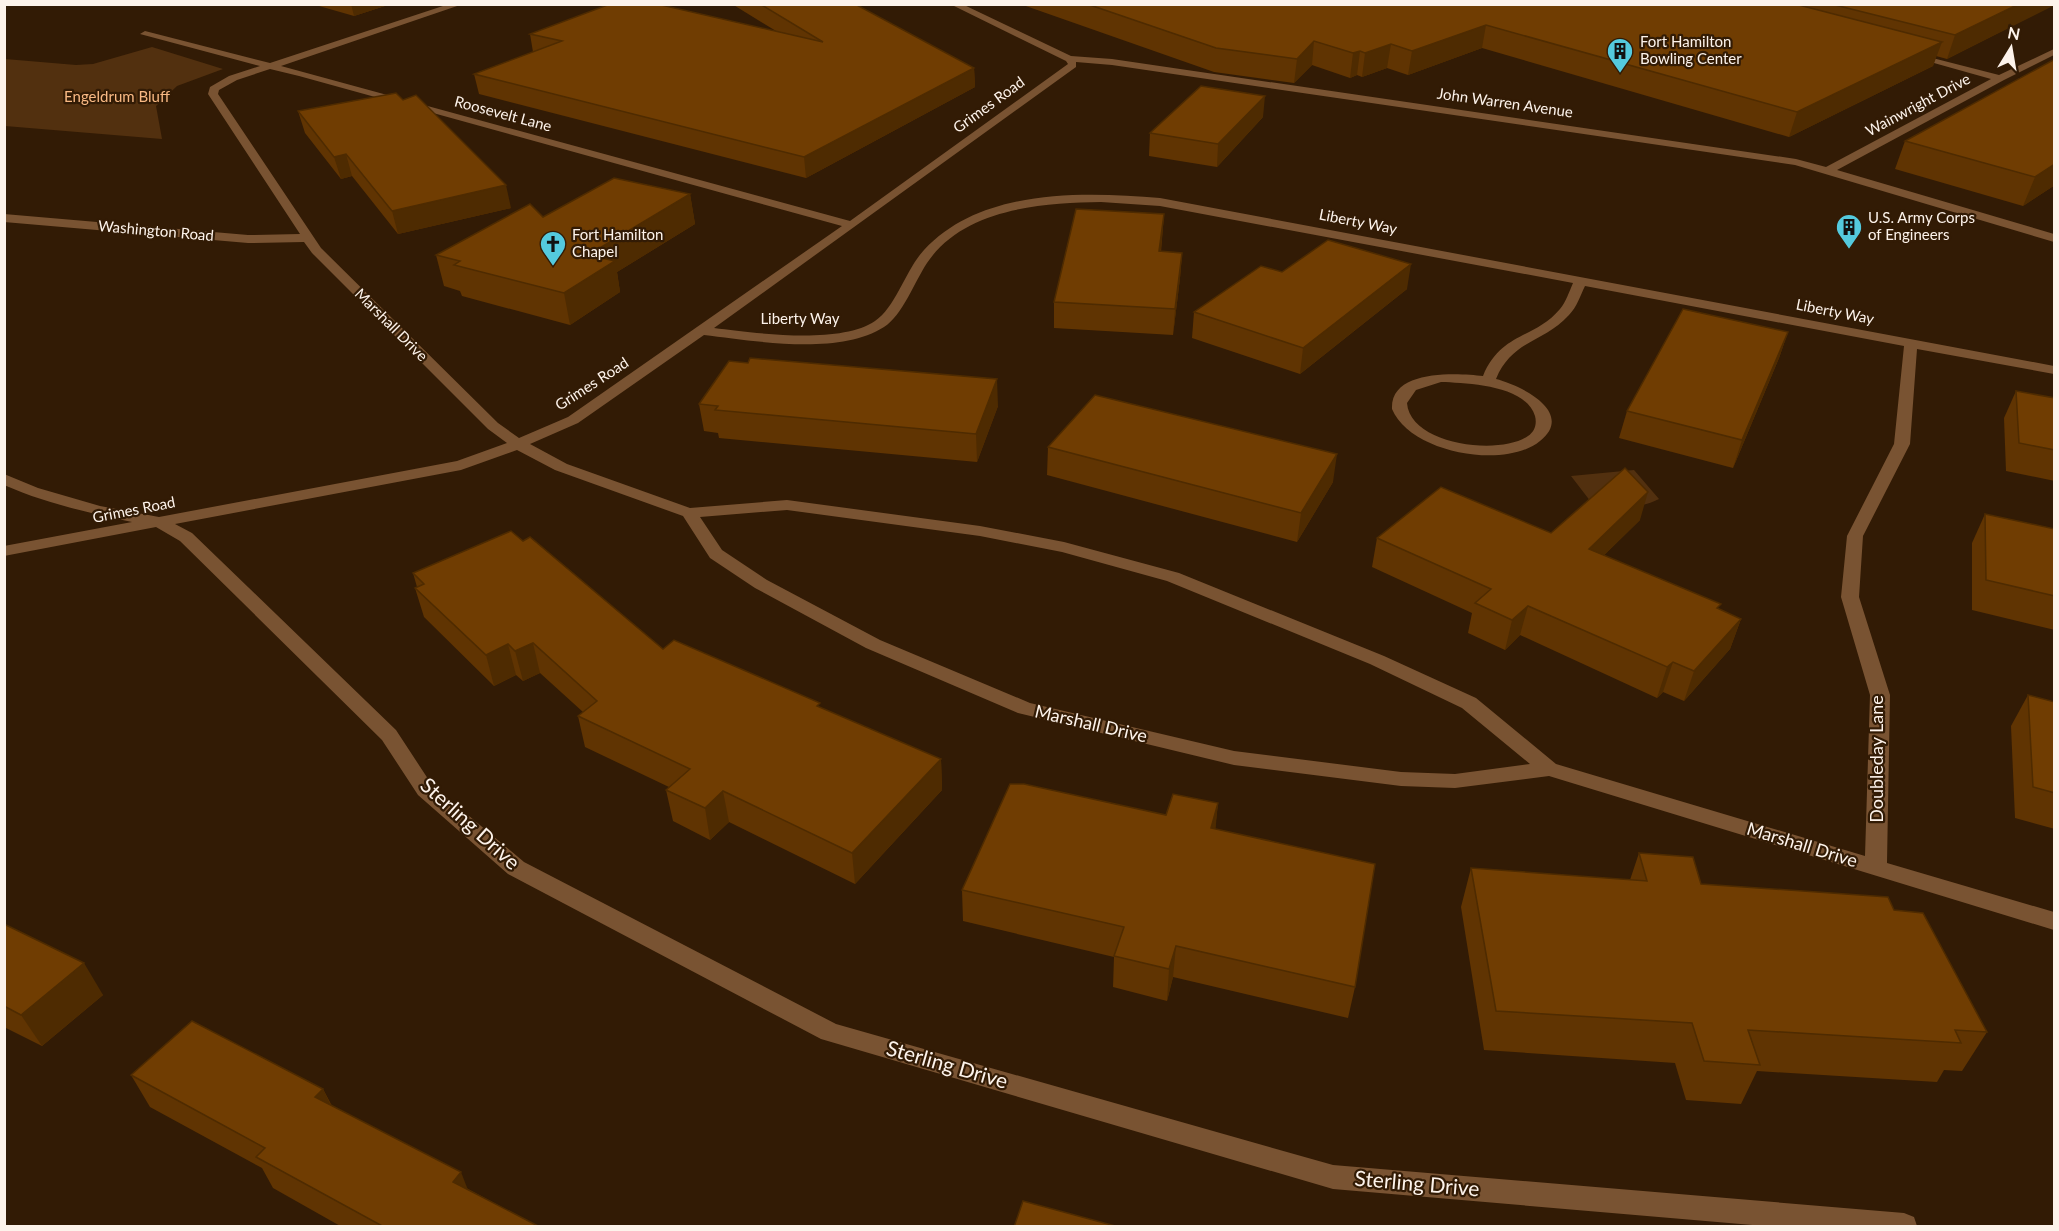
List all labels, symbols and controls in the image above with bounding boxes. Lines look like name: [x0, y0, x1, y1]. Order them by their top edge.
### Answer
north arrow: [1981, 18, 2041, 78]
text: N: [2006, 22, 2022, 43]
place label: Fort Hamilton Bowling Center: [1640, 32, 1742, 67]
building icon: Fort Hamilton Bowling Center: [1605, 36, 1635, 74]
street label: Wainwright Drive: [1862, 69, 1973, 139]
street label: Grimes Road: [949, 72, 1028, 136]
street label: John Warren Avenue: [1436, 84, 1574, 120]
park label: Engeldrum Bluff: [64, 87, 170, 105]
street label: Roosevelt Lane: [453, 91, 554, 135]
street label: Liberty Way: [1318, 205, 1399, 237]
place label: U.S. Army Corps of Engineers: [1868, 208, 1975, 243]
building icon: U.S. Army Corps of Engineers: [1834, 212, 1864, 250]
street label: Washington Road: [97, 216, 215, 244]
place label: Fort Hamilton Chapel: [572, 225, 663, 260]
church icon: Fort Hamilton Chapel: [538, 229, 568, 267]
street label: Marshall Drive: [352, 284, 432, 365]
street label: Liberty Way: [1795, 295, 1876, 327]
street label: Liberty Way: [760, 309, 840, 327]
street label: Grimes Road: [551, 353, 631, 414]
street label: Grimes Road: [91, 492, 177, 526]
street label: Doubleday Lane: [1865, 695, 1887, 823]
street label: Marshall Drive: [1033, 699, 1150, 747]
street label: Sterling Drive: [416, 772, 526, 874]
street label: Marshall Drive: [1744, 817, 1860, 871]
street label: Sterling Drive: [884, 1034, 1011, 1093]
street label: Sterling Drive: [1354, 1165, 1481, 1200]

